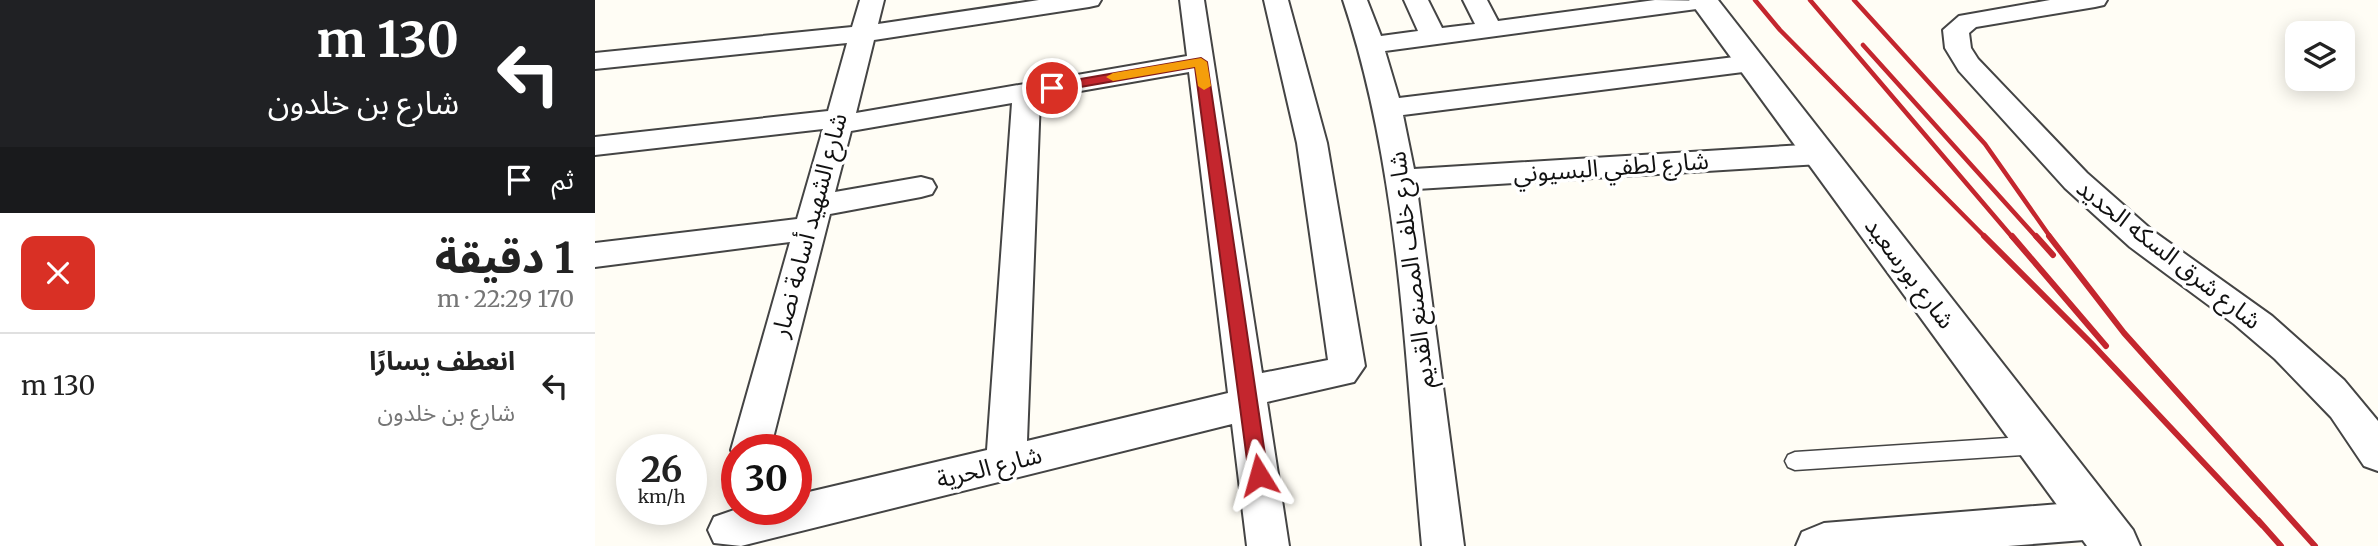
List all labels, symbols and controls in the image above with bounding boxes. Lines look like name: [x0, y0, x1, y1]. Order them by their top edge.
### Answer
text: 130 m: [316, 9, 459, 70]
map controls: [2285, 21, 2355, 91]
button: layers: [2285, 21, 2355, 91]
icon: left: [483, 28, 574, 119]
pin: [1022, 58, 1082, 118]
icon: arrive: [1033, 69, 1071, 107]
text: شارع بن خلدون: [268, 83, 459, 123]
street label: شارع الشهيد أسامة نصار: [764, 110, 856, 342]
street label: شارع لطفي البسيوني: [1512, 145, 1710, 193]
street label: شارع خلف المصنع القديم: [1381, 150, 1443, 390]
icon: arrive: [500, 161, 538, 199]
text: ثم: [552, 163, 574, 196]
street label: شارع شرق السكه الحديد: [2069, 172, 2268, 337]
street label: شارع بورسعيد: [1856, 211, 1962, 336]
text: 1 دقيقة: [435, 232, 574, 284]
button: close: [21, 236, 95, 310]
text: 170 m · 22:29: [437, 284, 574, 313]
text: انعطف يسارًا: [369, 344, 515, 377]
icon: left: [536, 367, 574, 405]
text: 130 m: [21, 369, 95, 402]
text: شارع بن خلدون: [378, 398, 515, 427]
speed limit sign: 30: [721, 434, 812, 525]
position arrow: [1222, 438, 1296, 512]
street label: شارع الحرية: [933, 439, 1045, 497]
text: 26: [641, 448, 682, 492]
text: km/h: [638, 485, 685, 508]

